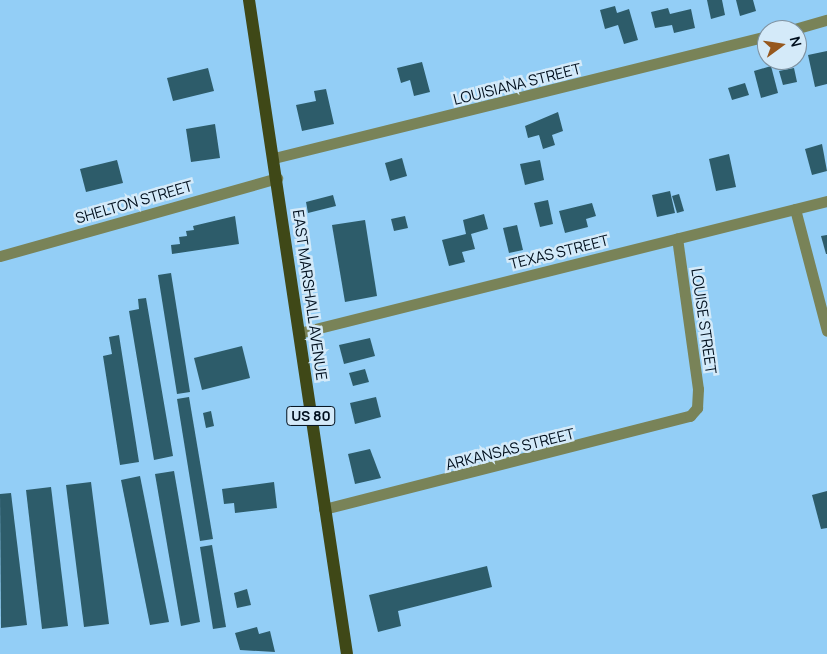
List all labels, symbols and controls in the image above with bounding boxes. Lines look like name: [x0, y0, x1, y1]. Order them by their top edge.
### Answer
north arrow: [757, 20, 807, 70]
text: N: [786, 34, 807, 49]
street label: LOUISIANA STREET: [451, 59, 583, 109]
street label: SHELTON STREET: [73, 177, 195, 227]
street label: EAST MARSHALL AVENUE: [289, 208, 331, 382]
street label: TEXAS STREET: [507, 231, 611, 273]
street label: LOUISE STREET: [688, 267, 720, 375]
road number: US 80: [286, 404, 336, 428]
street label: ARKANSAS STREET: [444, 424, 576, 474]

